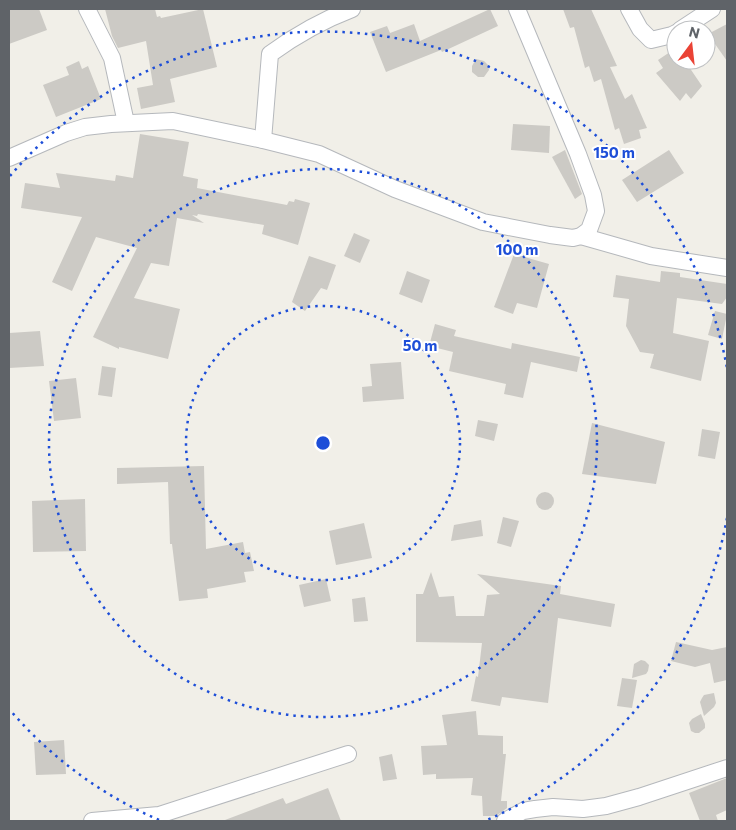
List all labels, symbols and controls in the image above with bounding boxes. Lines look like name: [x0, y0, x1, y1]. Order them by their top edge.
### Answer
north arrow: [666, 20, 716, 70]
text: N: [687, 22, 702, 42]
text: 150 m: [593, 143, 635, 161]
text: 100 m: [496, 240, 538, 258]
text: 50 m: [403, 336, 437, 354]
centre of rings: [314, 434, 332, 452]

